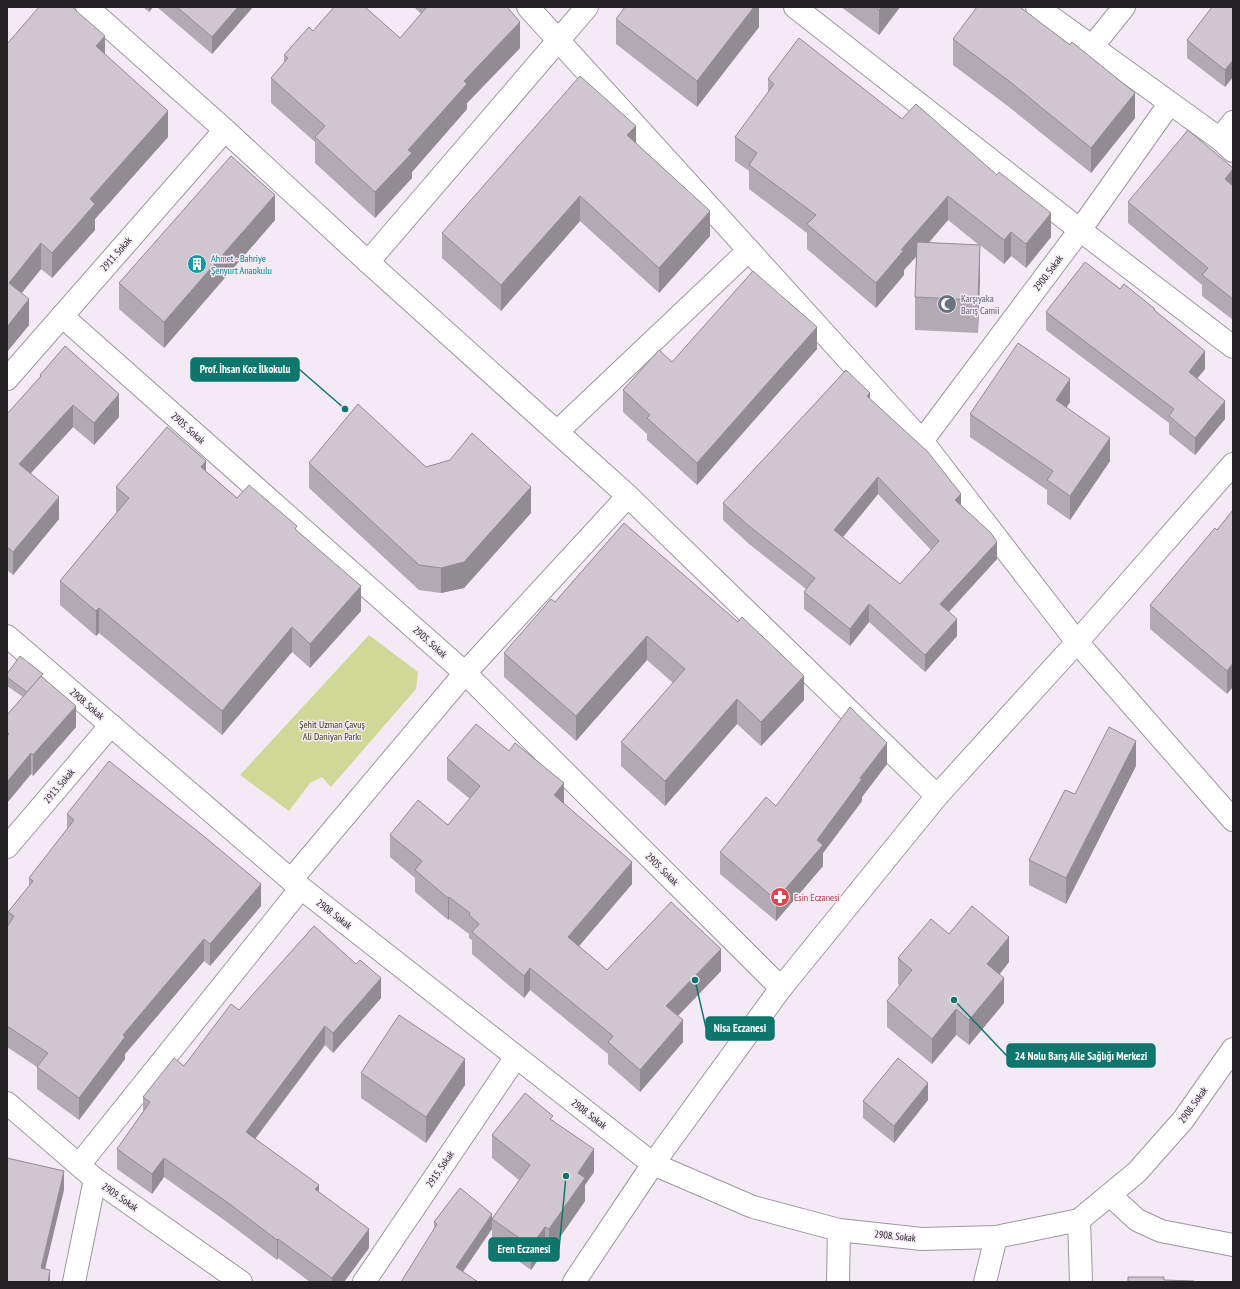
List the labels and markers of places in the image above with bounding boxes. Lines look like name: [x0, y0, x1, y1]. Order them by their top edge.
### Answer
place label: Ahmet - Bahriye Şenyurt Anaokulu: [211, 252, 272, 277]
building icon: Ahmet - Bahriye Şenyurt Anaokulu: [186, 253, 208, 275]
place label: Karşıyaka Barış Camii: [961, 292, 999, 317]
mosque icon: Karşıyaka Barış Camii: [936, 293, 958, 315]
callout: Prof. İhsan Koz İlkokulu: [191, 358, 299, 381]
pharmacy icon: Esin Eczanesi: [769, 886, 791, 908]
place label: Esin Eczanesi: [794, 891, 840, 904]
callout: Nisa Eczanesi: [706, 1017, 774, 1040]
callout: 24 Nolu Barış Aile Sağlığı Merkezi: [1007, 1044, 1155, 1067]
callout: Eren Eczanesi: [489, 1238, 559, 1261]

